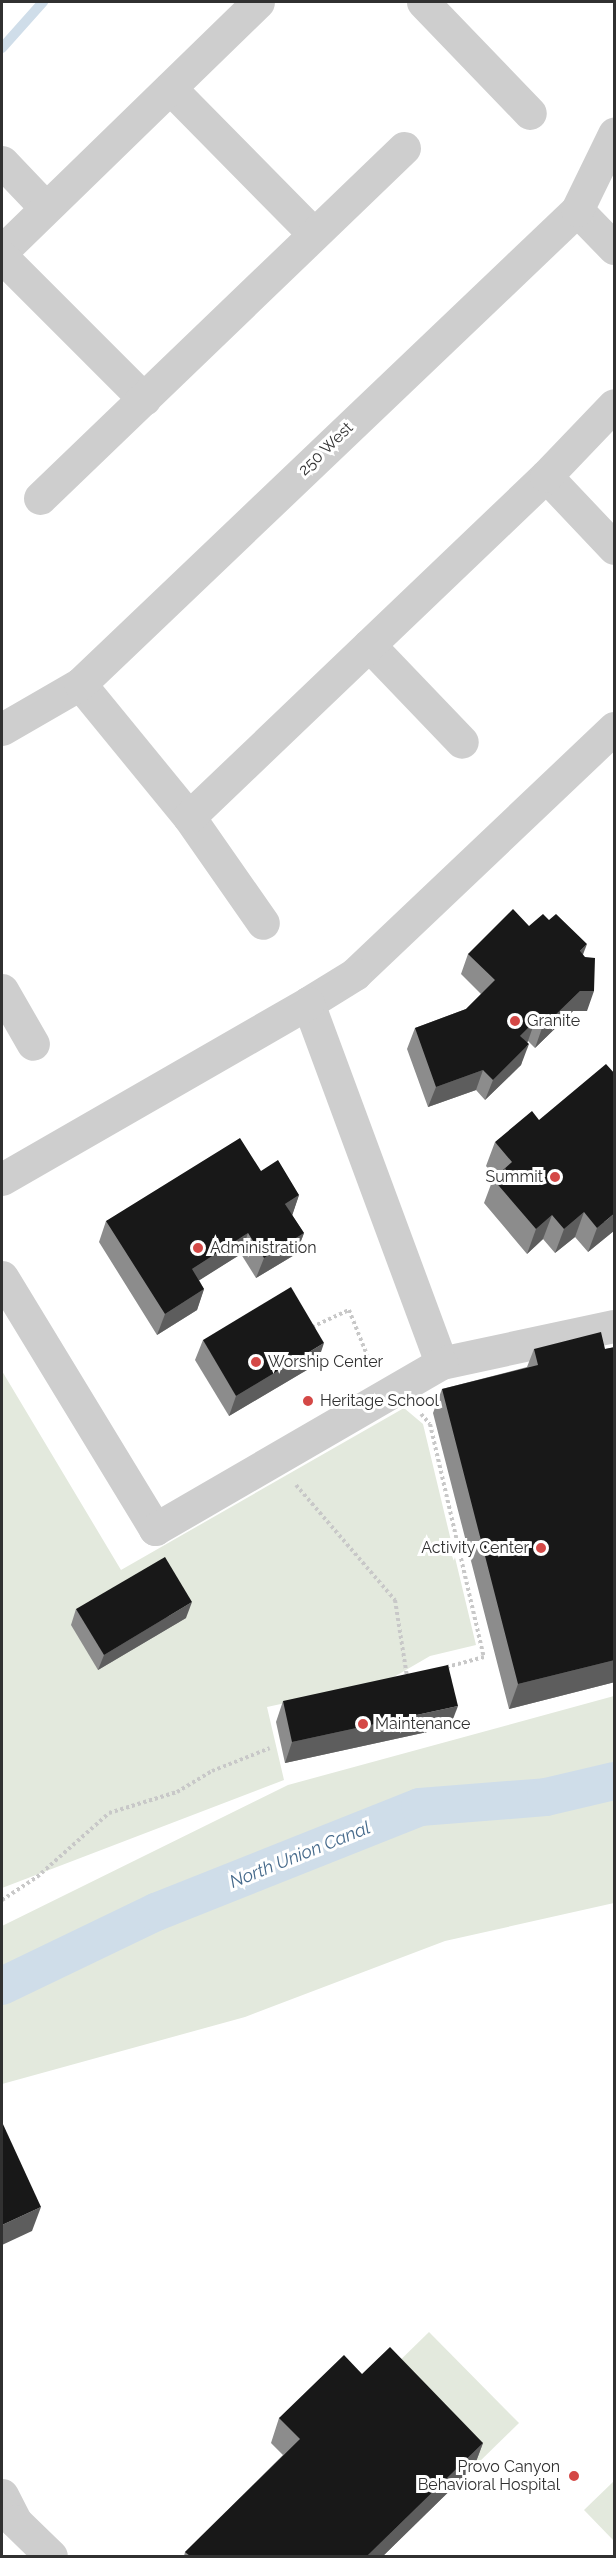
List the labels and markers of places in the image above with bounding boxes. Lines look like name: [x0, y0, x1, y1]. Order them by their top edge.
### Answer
place label: Granite: [527, 1011, 580, 1031]
marker: Granite: [508, 1014, 522, 1028]
place label: Summit: [486, 1167, 543, 1187]
marker: Summit: [548, 1170, 562, 1184]
place label: Administration: [210, 1238, 317, 1258]
marker: Administration: [191, 1241, 205, 1255]
place label: Worship Center: [268, 1352, 383, 1372]
marker: Worship Center: [249, 1355, 263, 1369]
place label: Heritage School: [320, 1391, 439, 1411]
marker: Heritage School: [301, 1394, 315, 1408]
place label: Activity Center: [421, 1538, 529, 1558]
marker: Activity Center: [534, 1541, 548, 1555]
place label: Maintenance: [375, 1714, 470, 1734]
marker: Maintenance: [356, 1717, 370, 1731]
place label: Provo Canyon Behavioral Hospital: [417, 2457, 560, 2495]
marker: Provo Canyon Behavioral Hospital: [565, 2467, 583, 2485]

